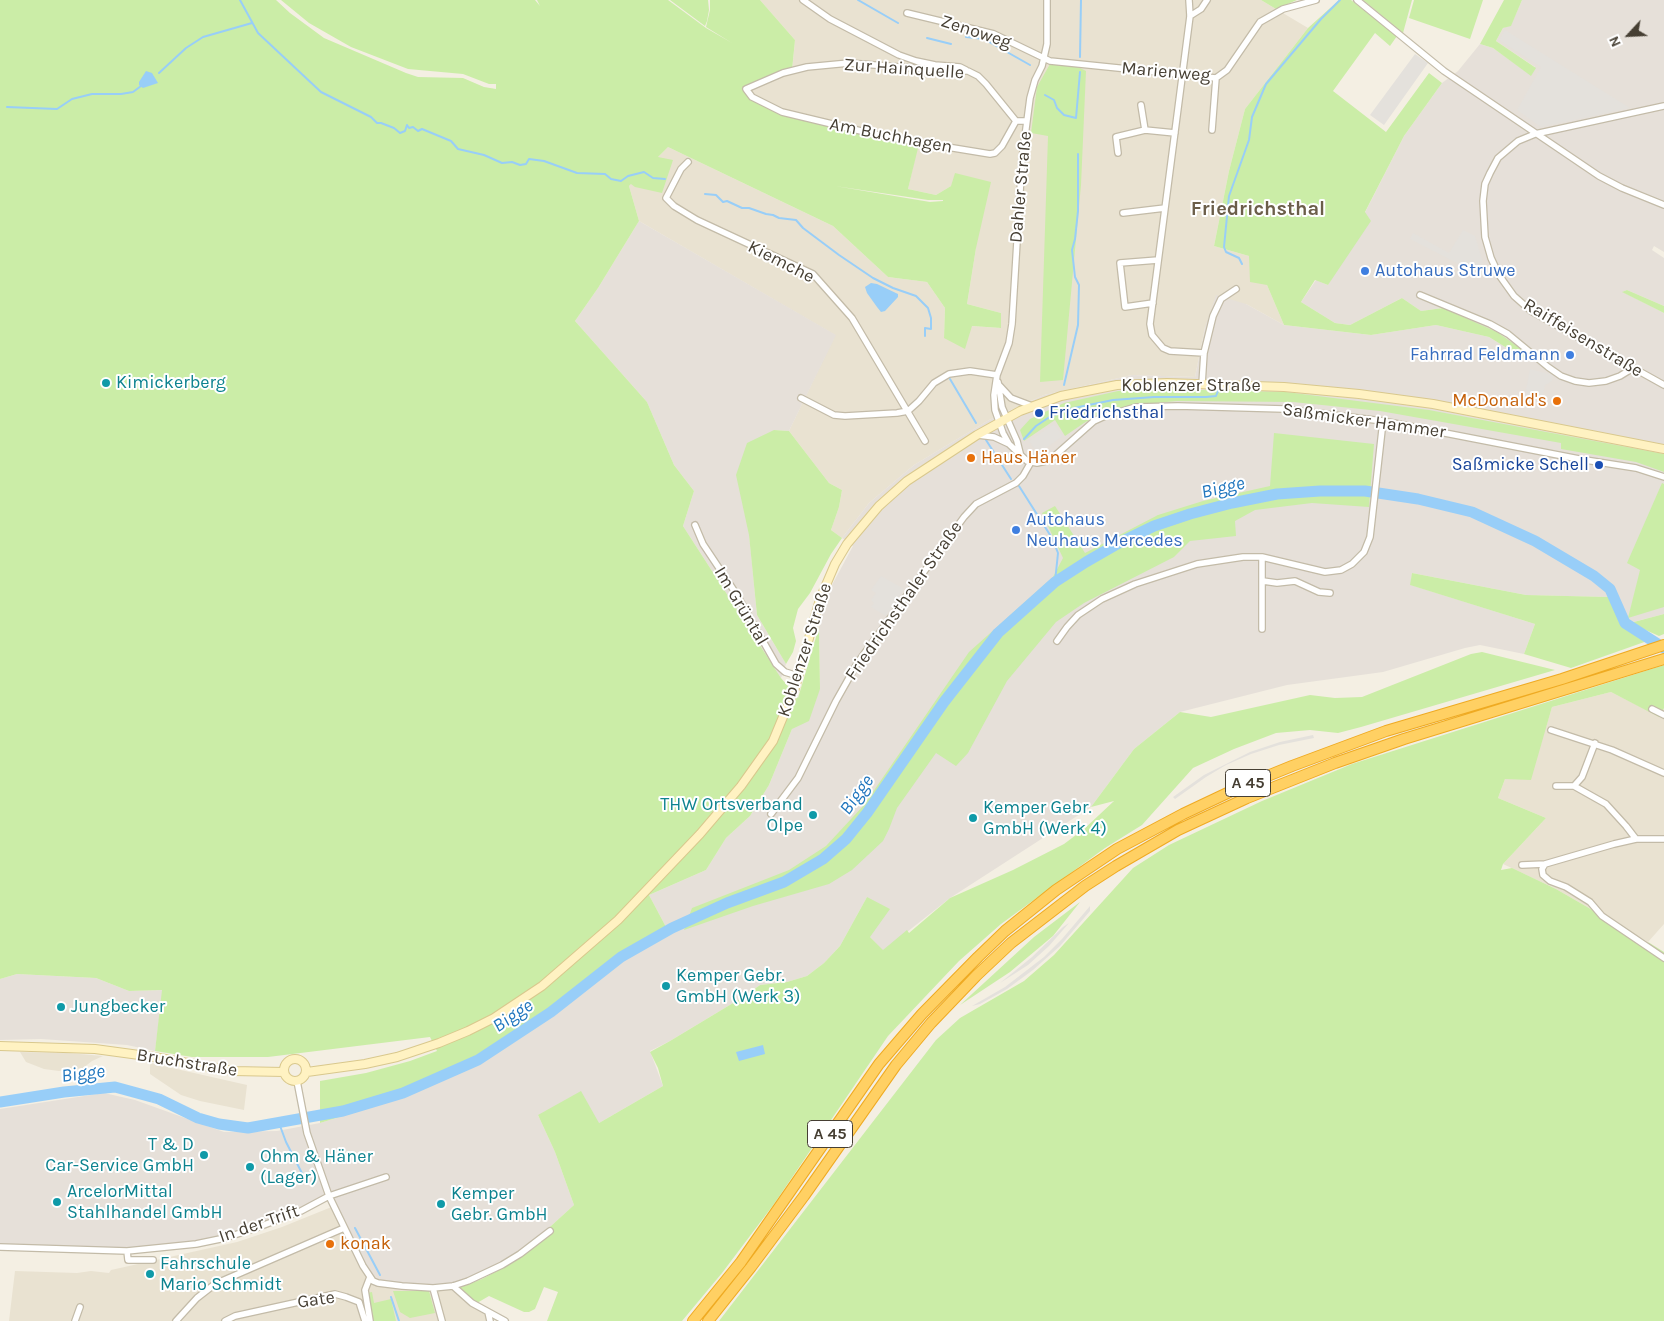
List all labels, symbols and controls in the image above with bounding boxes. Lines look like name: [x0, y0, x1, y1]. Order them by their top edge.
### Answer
street label: Zenoweg: [938, 10, 1014, 54]
north arrow: [1604, 10, 1654, 60]
text: N: [1605, 33, 1625, 50]
street label: Zur Hainquelle: [843, 54, 965, 84]
street label: Marienweg: [1120, 57, 1212, 87]
street label: Am Buchhagen: [828, 113, 954, 159]
street label: Dahler Straße: [1005, 130, 1037, 244]
district label: Friedrichsthal: [1191, 197, 1325, 221]
street label: Kiemche: [744, 236, 818, 288]
place label: Autohaus Struwe: [1375, 260, 1516, 282]
marker: Autohaus Struwe: [1359, 265, 1371, 277]
street label: Raiffeisenstraße: [1519, 294, 1647, 382]
place label: Fahrrad Feldmann: [1410, 344, 1560, 366]
marker: Fahrrad Feldmann: [1564, 349, 1576, 361]
place label: Kimickerberg: [116, 372, 226, 394]
street label: Koblenzer Straße: [1121, 375, 1261, 397]
marker: Kimickerberg: [100, 377, 112, 389]
place label: McDonald's: [1452, 390, 1547, 412]
marker: McDonald's: [1551, 395, 1563, 407]
street label: Saßmicker Hammer: [1281, 399, 1447, 443]
place label: Friedrichsthal: [1049, 402, 1164, 424]
marker: Friedrichsthal: [1033, 407, 1045, 419]
place label: Haus Häner: [981, 447, 1076, 469]
marker: Haus Häner: [965, 452, 977, 464]
place label: Saßmicke Schell: [1452, 454, 1589, 476]
marker: Saßmicke Schell: [1593, 459, 1605, 471]
water label: Bigge: [1199, 472, 1247, 504]
place label: Autohaus Neuhaus Mercedes: [1026, 509, 1183, 552]
street label: Friedrichsthaler Straße: [841, 517, 967, 685]
marker: Autohaus Neuhaus Mercedes: [1010, 524, 1022, 536]
street label: Im Grüntal: [709, 563, 773, 649]
street label: Koblenzer Straße: [773, 580, 837, 720]
road number: A 45: [1226, 770, 1270, 796]
water label: Bigge: [835, 771, 879, 819]
place label: THW Ortsverband Olpe: [660, 794, 803, 836]
place label: Kemper Gebr. GmbH (Werk 4): [983, 797, 1107, 840]
marker: THW Ortsverband Olpe: [807, 809, 819, 821]
marker: Kemper Gebr. GmbH (Werk 4): [967, 812, 979, 824]
place label: Kemper Gebr. GmbH (Werk 3): [676, 965, 801, 1008]
marker: Kemper Gebr. GmbH (Werk 3): [660, 980, 672, 992]
water label: Bigge: [488, 994, 538, 1038]
place label: Jungbecker: [71, 996, 165, 1018]
marker: Jungbecker: [55, 1001, 67, 1013]
street label: Bruchstraße: [135, 1044, 239, 1082]
water label: Bigge: [60, 1060, 106, 1088]
road number: A 45: [808, 1120, 852, 1148]
place label: T & D Car-Service GmbH: [45, 1134, 194, 1176]
place label: Ohm & Häner (Lager): [260, 1146, 373, 1188]
marker: T & D Car-Service GmbH: [198, 1149, 210, 1161]
marker: Ohm & Häner (Lager): [244, 1161, 256, 1173]
place label: ArcelorMittal Stahlhandel GmbH: [67, 1181, 222, 1224]
place label: Kemper Gebr. GmbH: [451, 1183, 548, 1226]
marker: ArcelorMittal Stahlhandel GmbH: [51, 1196, 63, 1208]
marker: Kemper Gebr. GmbH: [435, 1198, 447, 1210]
street label: In der Trift: [216, 1200, 302, 1248]
place label: konak: [340, 1233, 391, 1255]
marker: konak: [324, 1238, 336, 1250]
place label: Fahrschule Mario Schmidt: [160, 1253, 282, 1296]
marker: Fahrschule Mario Schmidt: [144, 1268, 156, 1280]
street label: Gate: [296, 1287, 336, 1313]

